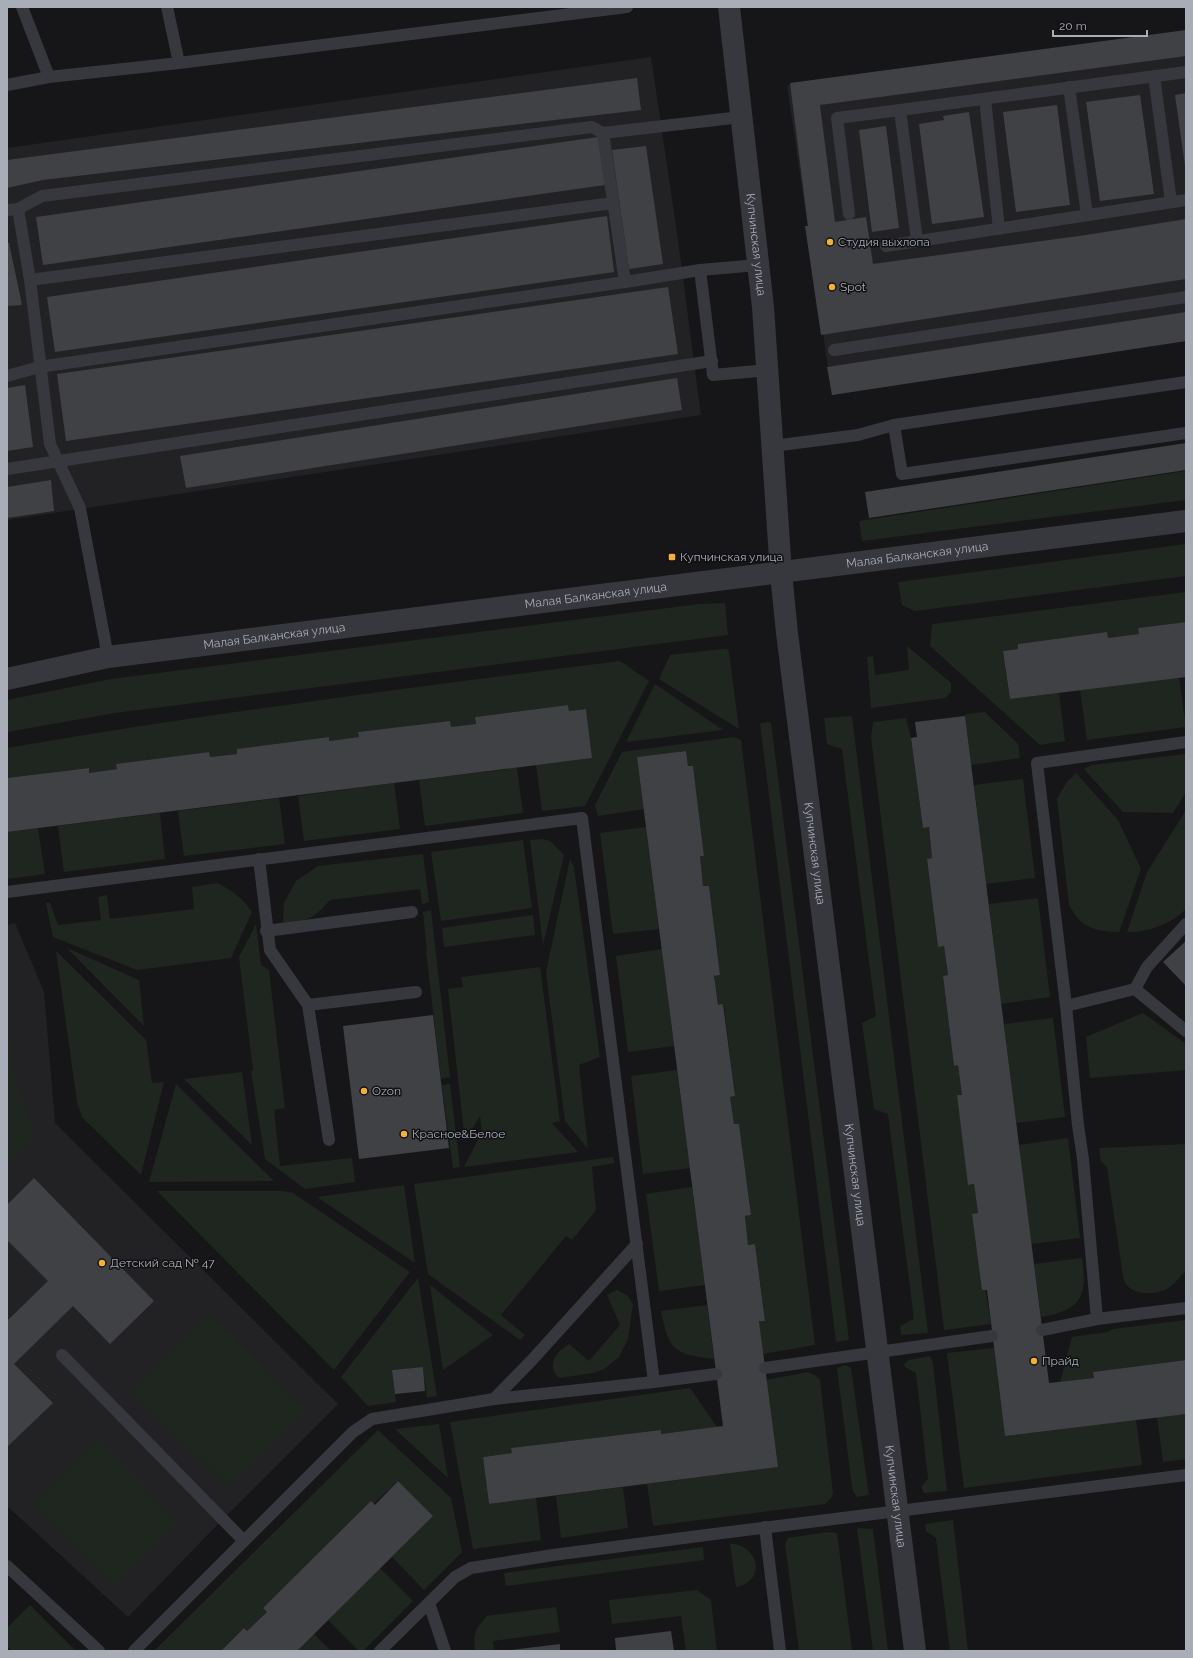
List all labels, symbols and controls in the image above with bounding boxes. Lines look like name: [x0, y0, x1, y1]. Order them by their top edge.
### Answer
scale bar: [1053, 12, 1147, 38]
text: 20 m: [1059, 19, 1087, 33]
street label: Купчинская улица: [743, 192, 769, 297]
place label: Студия выхлопа: [838, 235, 930, 249]
marker: Студия выхлопа: [825, 237, 835, 247]
place label: Spot: [840, 280, 866, 294]
marker: Spot: [827, 282, 837, 292]
street label: Малая Балканская улица: [845, 539, 989, 571]
place label: Купчинская улица: [680, 550, 783, 564]
marker: Купчинская улица: [667, 552, 677, 562]
street label: Малая Балканская улица: [524, 580, 668, 611]
street label: Малая Балканская улица: [203, 620, 346, 652]
street label: Купчинская улица: [801, 801, 828, 905]
place label: Ozon: [372, 1084, 401, 1098]
marker: Ozon: [359, 1086, 369, 1096]
street label: Купчинская улица: [842, 1123, 869, 1227]
place label: Красное&Белое: [412, 1127, 505, 1141]
marker: Красное&Белое: [399, 1129, 409, 1139]
place label: Детский сад № 47: [110, 1256, 215, 1270]
marker: Детский сад № 47: [97, 1258, 107, 1268]
place label: Прайд: [1042, 1354, 1079, 1368]
marker: Прайд: [1029, 1356, 1039, 1366]
street label: Купчинская улица: [882, 1444, 909, 1548]

